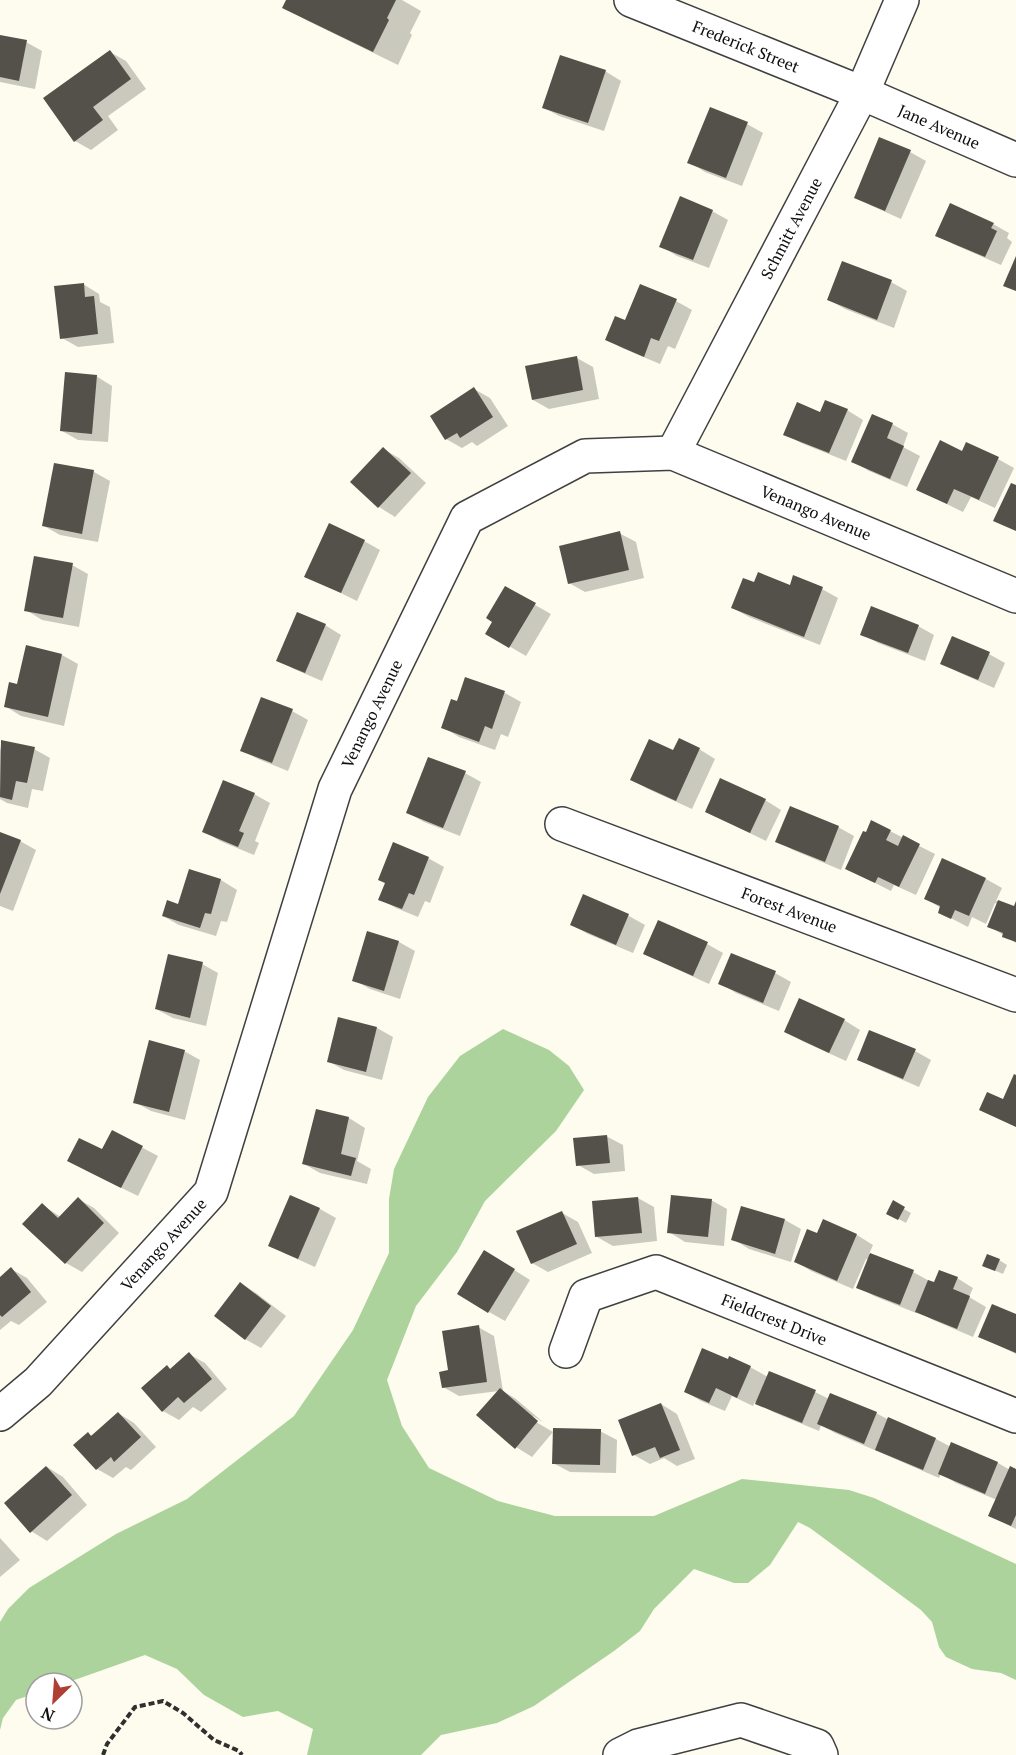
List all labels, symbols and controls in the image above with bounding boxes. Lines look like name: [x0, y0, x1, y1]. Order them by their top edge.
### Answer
street label: Frederick Street: [689, 15, 803, 78]
street label: Jane Avenue: [895, 99, 983, 154]
street label: Schmitt Avenue: [755, 173, 827, 283]
street label: Venango Avenue: [757, 480, 875, 545]
street label: Venango Avenue: [336, 656, 407, 772]
street label: Forest Avenue: [738, 882, 840, 938]
street label: Venango Avenue: [116, 1193, 211, 1295]
street label: Fieldcrest Drive: [718, 1288, 830, 1350]
north arrow: [24, 1671, 84, 1731]
text: N: [38, 1702, 58, 1727]

